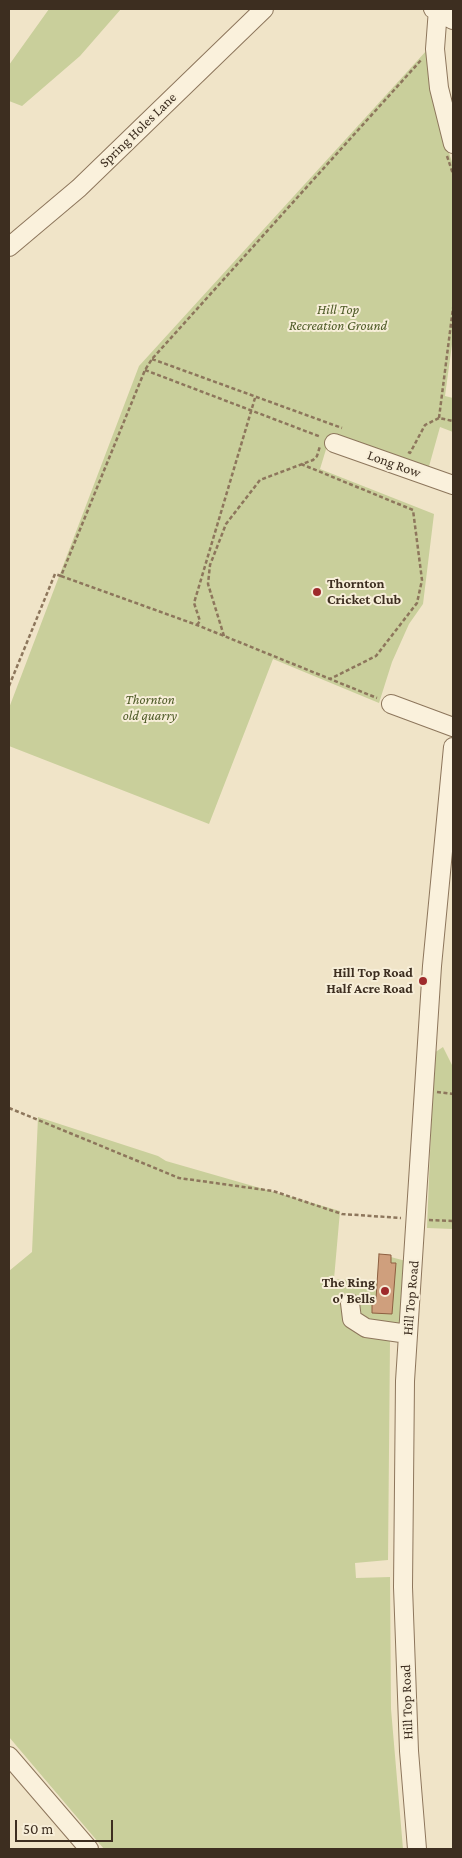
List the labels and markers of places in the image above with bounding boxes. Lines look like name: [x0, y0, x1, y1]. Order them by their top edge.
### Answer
place label: Thornton Cricket Club: [327, 576, 401, 608]
marker: Thornton Cricket Club: [311, 586, 323, 598]
place label: Hill Top Road Half Acre Road: [326, 965, 413, 998]
marker: Hill Top Road Half Acre Road: [417, 975, 429, 987]
place label: The Ring o' Bells: [322, 1275, 375, 1308]
marker: The Ring o' Bells: [379, 1285, 391, 1297]

